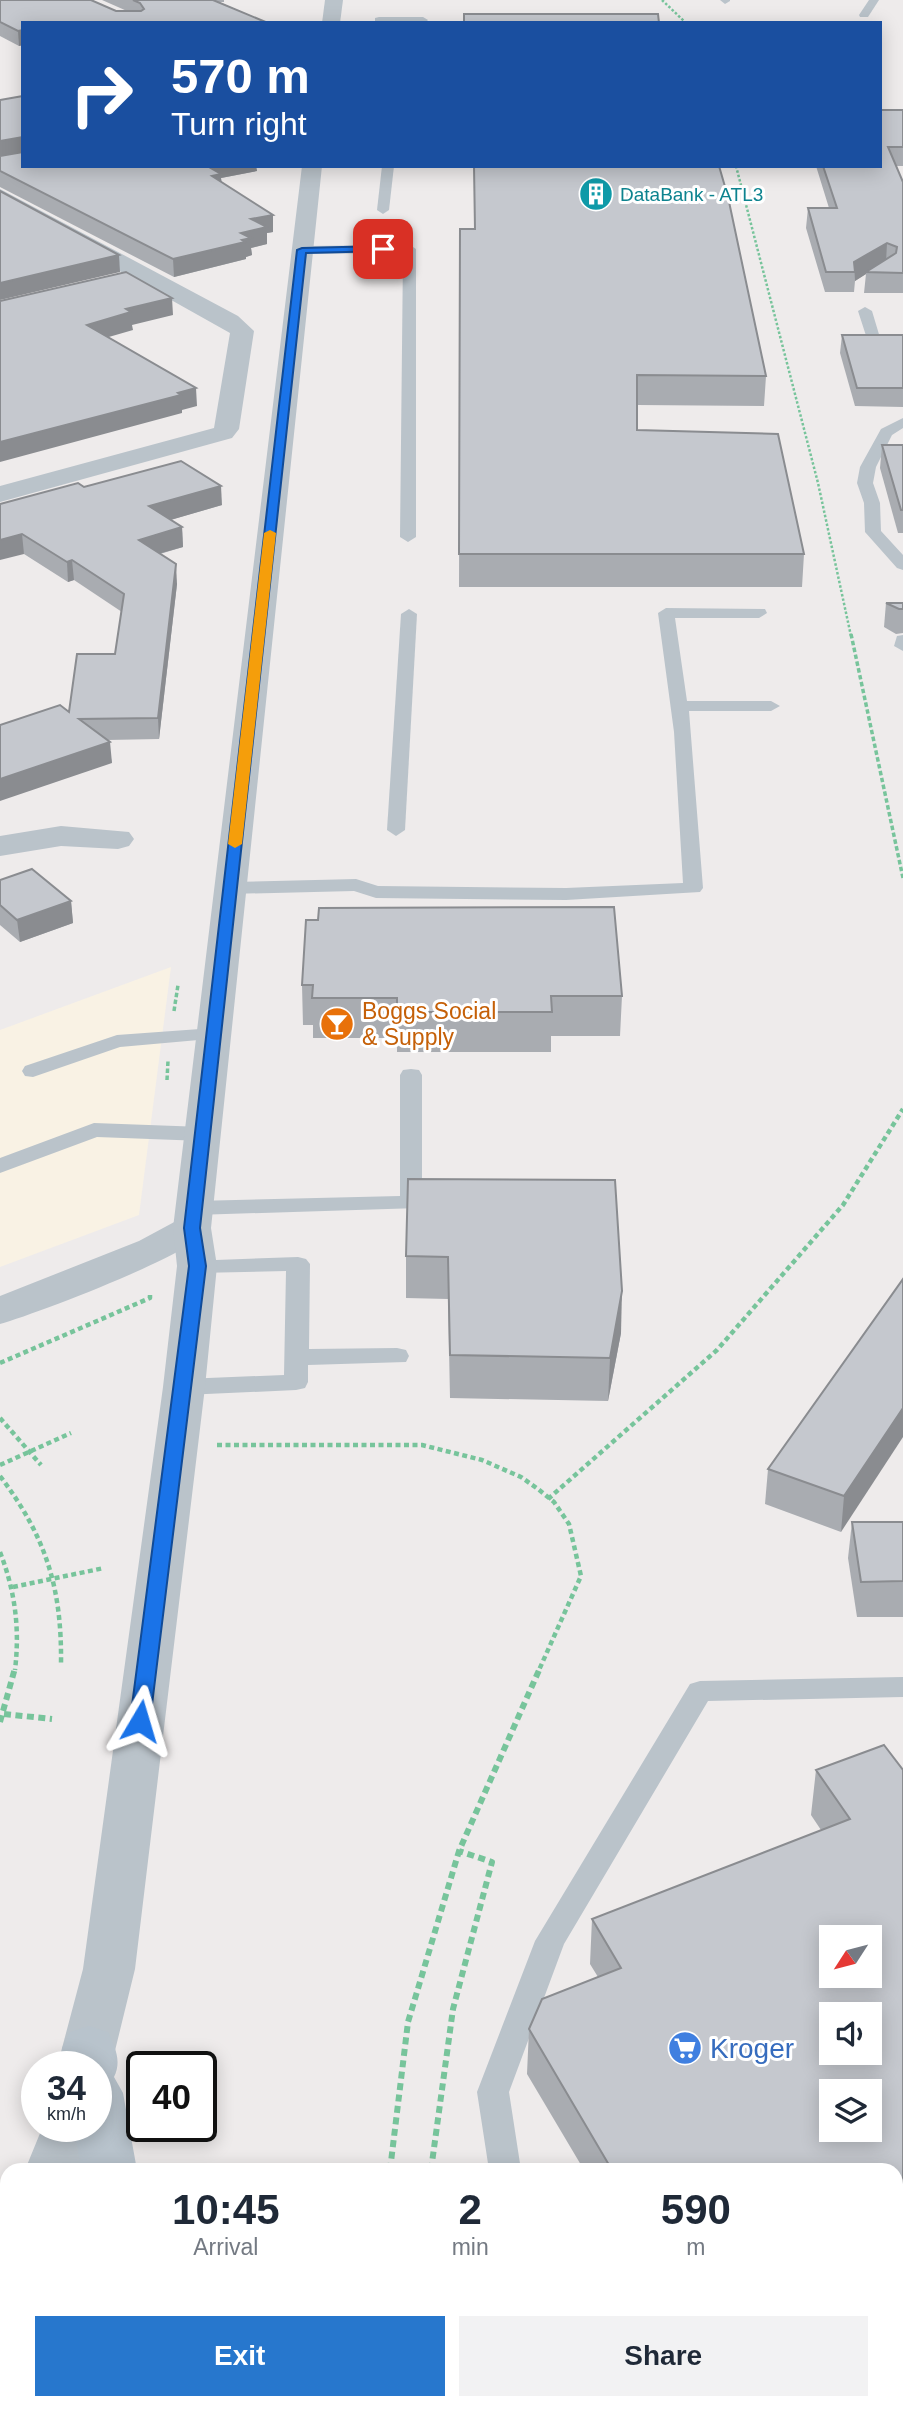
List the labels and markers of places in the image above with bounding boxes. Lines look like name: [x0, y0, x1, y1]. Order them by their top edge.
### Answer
building icon: DataBank - ATL3: [577, 175, 615, 213]
place label: DataBank - ATL3: [620, 184, 763, 205]
pin: [353, 219, 413, 279]
place label: Boggs Social & Supply: [362, 998, 496, 1050]
bar icon: Boggs Social & Supply: [318, 1005, 356, 1043]
supermarket icon: Kroger: [666, 2029, 704, 2067]
place label: Kroger: [710, 2033, 794, 2064]

